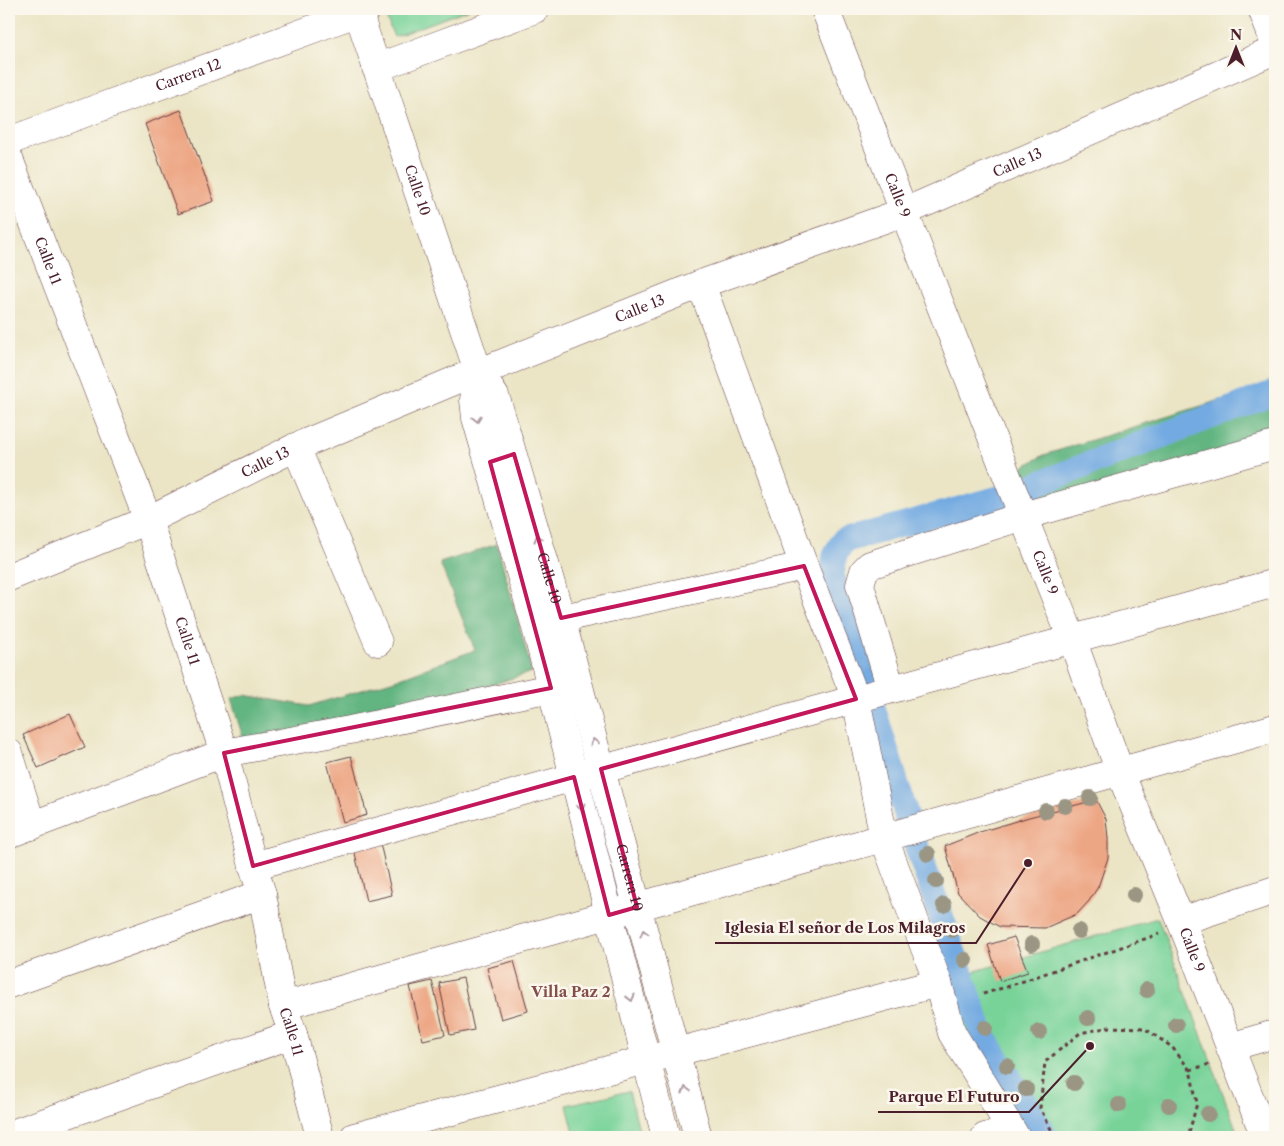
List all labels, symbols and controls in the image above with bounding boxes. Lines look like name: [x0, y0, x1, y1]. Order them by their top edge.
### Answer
north arrow: [1212, 22, 1262, 72]
text: N: [1230, 26, 1242, 44]
street label: Carrera 12: [153, 55, 223, 95]
street label: Calle 13: [990, 144, 1045, 181]
street label: Calle 10: [401, 162, 435, 218]
street label: Calle 9: [881, 170, 914, 220]
street label: Calle 11: [31, 234, 66, 287]
street label: Calle 13: [612, 291, 667, 326]
one-way arrow: [471, 415, 482, 424]
street label: Calle 13: [238, 443, 292, 482]
one-way arrow: [533, 534, 543, 542]
street label: Calle 9: [1029, 548, 1062, 597]
street label: Calle 10: [533, 550, 565, 606]
street label: Calle 11: [171, 614, 204, 668]
one-way arrow: [589, 739, 599, 747]
one-way arrow: [576, 802, 586, 810]
street label: Carrera 10: [612, 842, 647, 913]
callout: Iglesia El señor de Los Milagros: [715, 913, 976, 943]
text: Iglesia El señor de Los Milagros: [724, 918, 966, 937]
street label: Calle 9: [1175, 925, 1209, 975]
one-way arrow: [639, 929, 650, 937]
district label: Villa Paz 2: [530, 982, 611, 1001]
one-way arrow: [625, 993, 635, 1002]
street label: Calle 11: [275, 1005, 307, 1058]
callout: Parque El Futuro: [878, 1082, 1029, 1112]
one-way arrow: [681, 1087, 691, 1095]
text: Parque El Futuro: [889, 1087, 1020, 1106]

